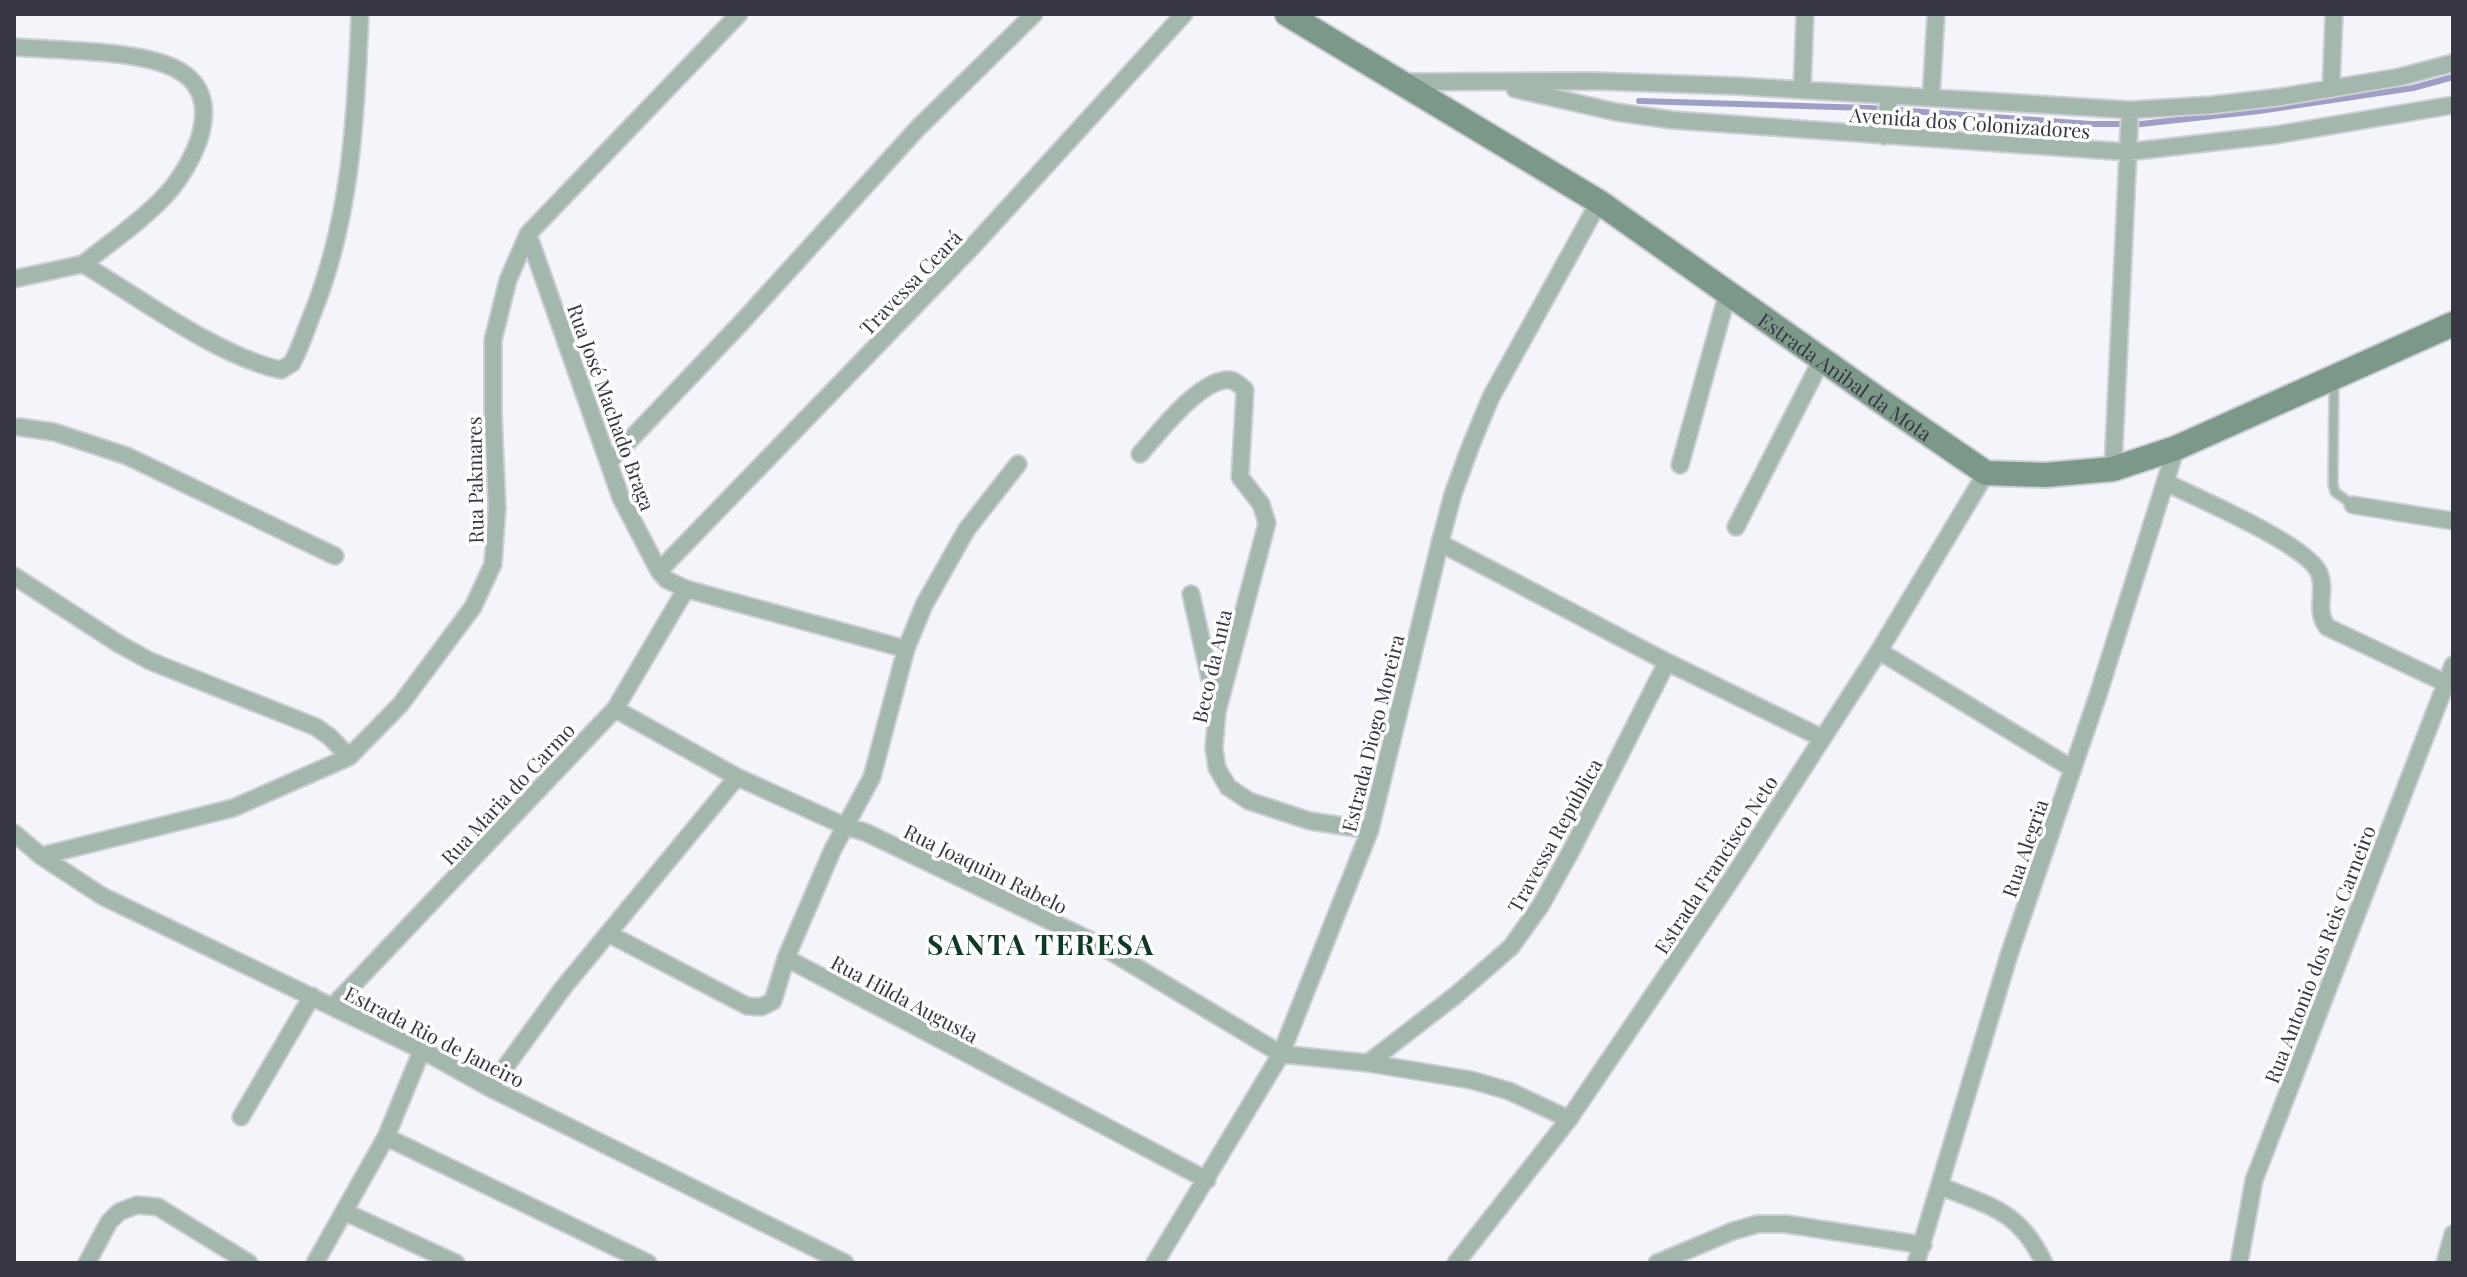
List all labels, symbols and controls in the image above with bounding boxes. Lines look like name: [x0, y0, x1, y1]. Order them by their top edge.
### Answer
street label: Avenida dos Colonizadores: [1848, 100, 2091, 144]
street label: Travessa Ceará: [853, 224, 967, 340]
street label: Rua José Machado Braga: [562, 300, 662, 514]
street label: Estrada Anibal da Mota: [1753, 305, 1938, 446]
street label: Rua Pakmares: [459, 416, 489, 544]
street label: Beco da Anta: [1185, 607, 1237, 725]
street label: Estrada Diogo Moreira: [1334, 632, 1410, 834]
street label: Rua Maria do Carmo: [434, 716, 580, 870]
street label: Travessa República: [1500, 753, 1608, 917]
street label: Estrada Francisco Neto: [1647, 770, 1783, 958]
street label: Rua Alegria: [1995, 795, 2053, 901]
street label: Rua Joaquim Rabelo: [900, 817, 1072, 919]
street label: Rua Antonio dos Reis Carneiro: [2257, 821, 2381, 1087]
district label: SANTA TERESA: [927, 925, 1155, 962]
street label: Rua Hilda Augusta: [827, 948, 983, 1048]
street label: Estrada Rio de Janeiro: [341, 979, 529, 1093]

